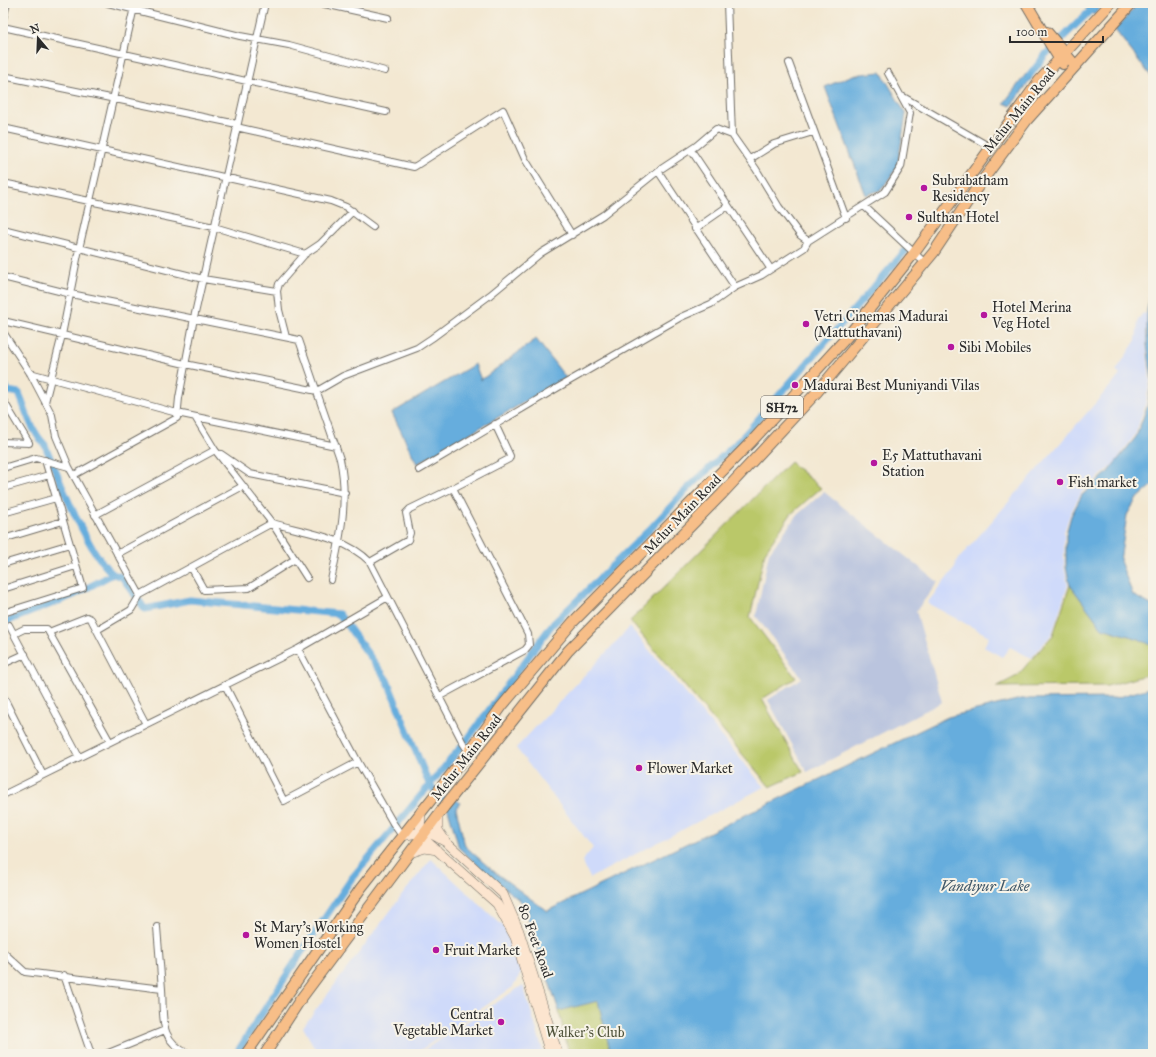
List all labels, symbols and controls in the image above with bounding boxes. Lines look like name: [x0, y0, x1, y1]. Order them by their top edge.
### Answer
north arrow: [18, 18, 58, 58]
scale bar: [1010, 18, 1103, 44]
text: N: [28, 21, 42, 37]
text: 100 m: [1016, 25, 1047, 39]
street label: Melur Main Road: [980, 64, 1059, 156]
place label: Subrabatham Residency: [932, 172, 1009, 205]
marker: Subrabatham Residency: [919, 183, 929, 193]
place label: Sulthan Hotel: [917, 209, 999, 226]
marker: Sulthan Hotel: [904, 212, 914, 222]
place label: Hotel Merina Veg Hotel: [991, 299, 1071, 332]
place label: Vetri Cinemas Madurai (Mattuthavani): [813, 308, 948, 342]
marker: Hotel Merina Veg Hotel: [979, 310, 989, 320]
marker: Vetri Cinemas Madurai (Mattuthavani): [801, 319, 811, 329]
place label: Sibi Mobiles: [959, 339, 1031, 356]
marker: Sibi Mobiles: [946, 342, 956, 352]
place label: Madurai Best Muniyandi Vilas: [803, 377, 979, 394]
marker: Madurai Best Muniyandi Vilas: [790, 380, 800, 390]
road number: SH72: [761, 396, 803, 418]
place label: E5 Mattuthavani Station: [882, 447, 982, 480]
marker: E5 Mattuthavani Station: [869, 458, 879, 468]
street label: Melur Main Road: [640, 471, 725, 558]
place label: Fish market: [1068, 474, 1137, 491]
marker: Fish market: [1055, 477, 1065, 487]
street label: Melur Main Road: [428, 711, 505, 804]
place label: Flower Market: [647, 760, 733, 777]
marker: Flower Market: [634, 763, 644, 773]
water label: Vandiyur Lake: [941, 877, 1030, 895]
street label: 80 Feet Road: [514, 902, 557, 980]
place label: St Mary's Working Women Hostel: [254, 919, 364, 952]
marker: St Mary's Working Women Hostel: [241, 930, 251, 940]
place label: Fruit Market: [444, 942, 520, 959]
marker: Fruit Market: [431, 945, 441, 955]
place label: Central Vegetable Market: [392, 1006, 493, 1039]
marker: Central Vegetable Market: [496, 1017, 506, 1027]
park label: Walker's Club: [546, 1024, 625, 1041]

